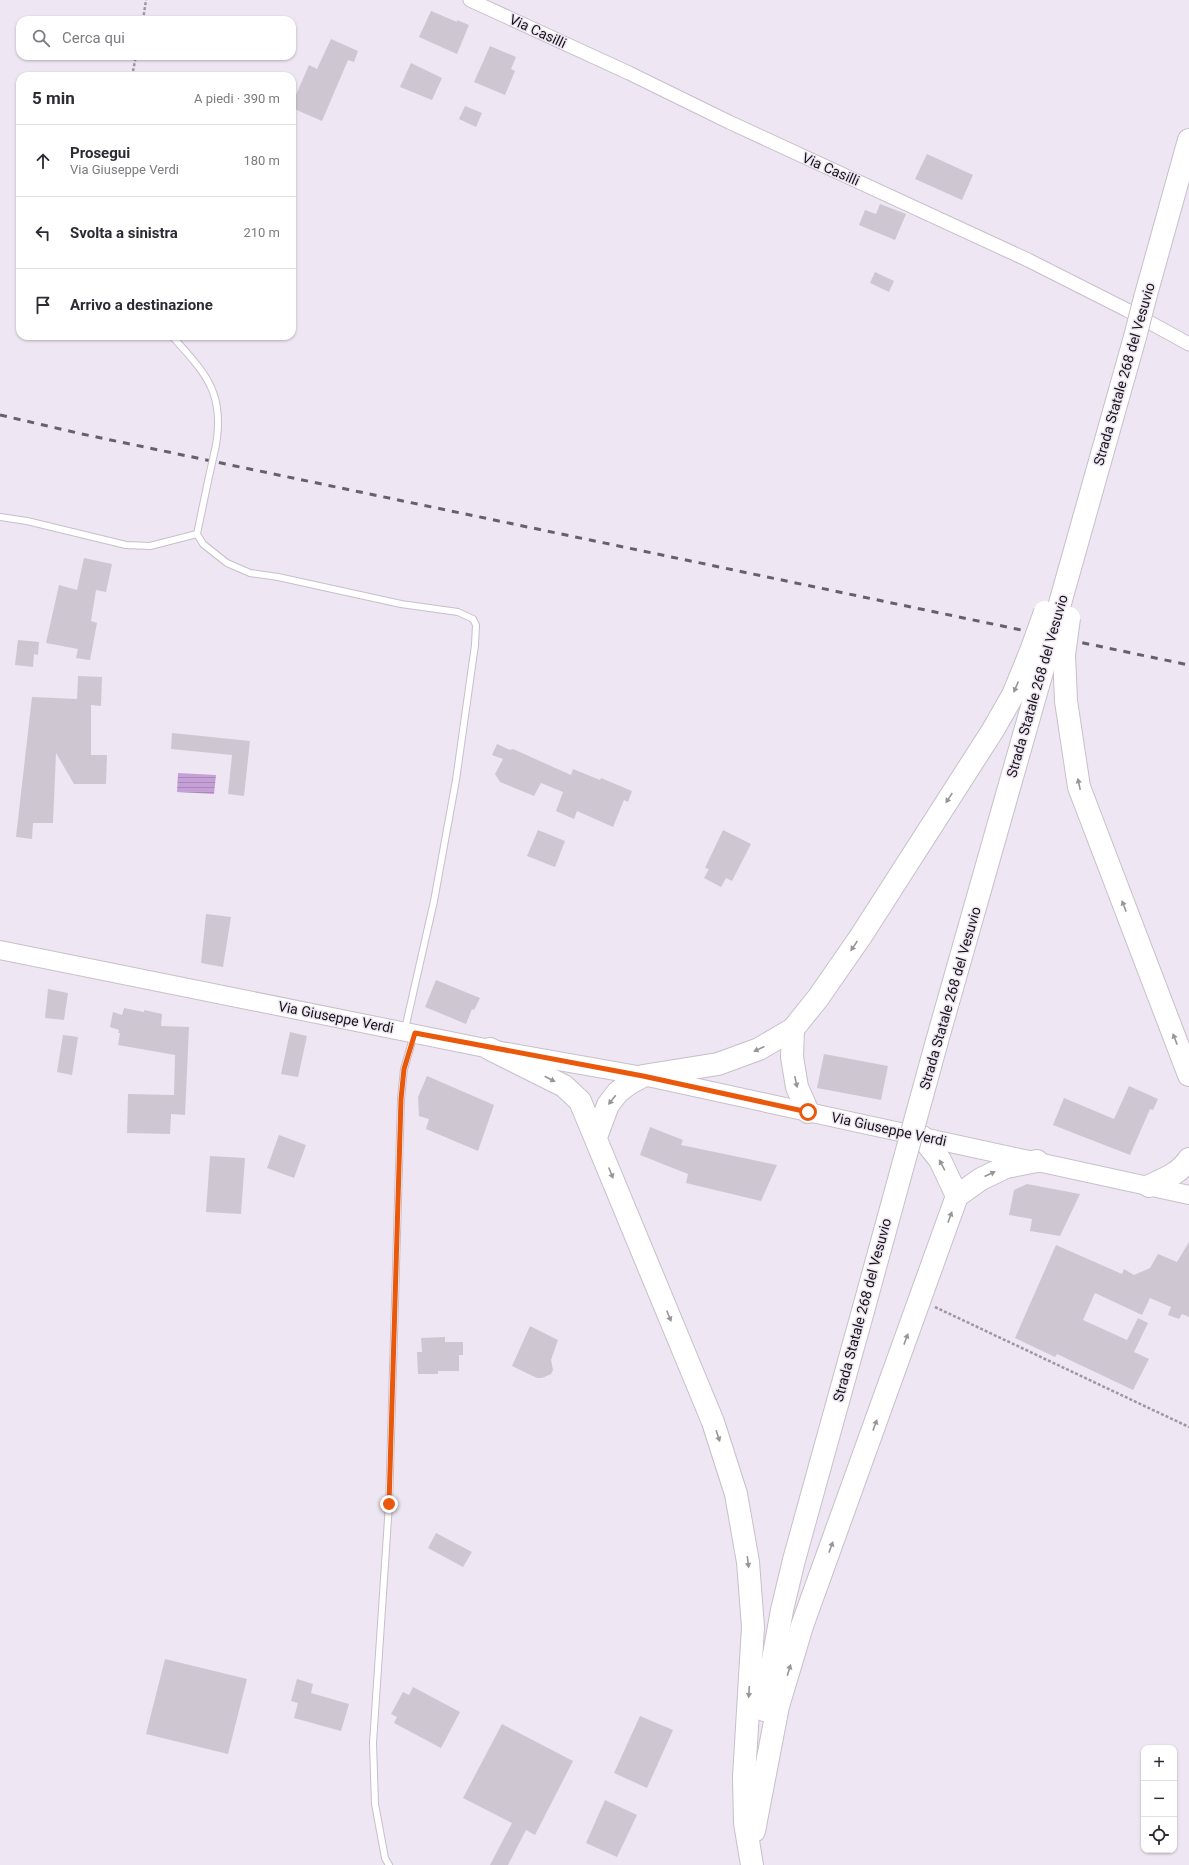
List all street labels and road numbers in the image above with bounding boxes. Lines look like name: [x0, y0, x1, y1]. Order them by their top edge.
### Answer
street label: Via Casilli: [507, 11, 569, 51]
street label: Via Casilli: [800, 149, 862, 189]
street label: Strada Statale 268 del Vesuvio: [1090, 281, 1158, 467]
street label: Strada Statale 268 del Vesuvio: [1003, 593, 1071, 779]
street label: Strada Statale 268 del Vesuvio: [916, 905, 984, 1091]
street label: Via Giuseppe Verdi: [277, 998, 395, 1036]
street label: Via Giuseppe Verdi: [830, 1109, 948, 1149]
street label: Strada Statale 268 del Vesuvio: [830, 1216, 894, 1404]

